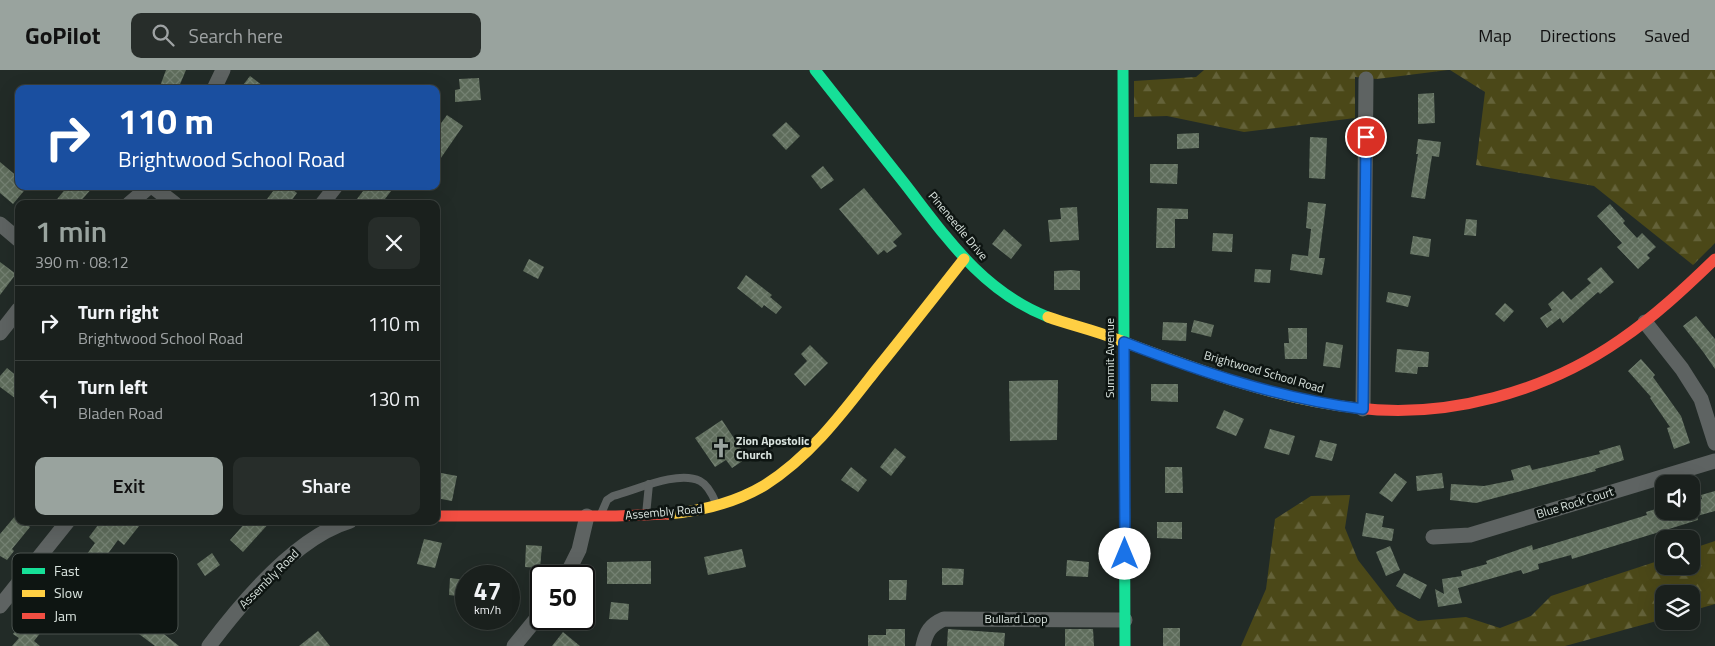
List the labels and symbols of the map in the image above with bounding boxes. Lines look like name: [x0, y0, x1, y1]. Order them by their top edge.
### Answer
pin: [1345, 116, 1387, 158]
street label: Pineneedle Drive: [924, 187, 993, 264]
street label: Summit Avenue: [1100, 318, 1119, 398]
street label: Brightwood School Road: [1202, 345, 1326, 398]
place label: Zion Apostolic Church: [736, 431, 809, 464]
church icon: Zion Apostolic Church: [710, 437, 732, 459]
street label: Blue Rock Court: [1534, 482, 1617, 523]
street label: Assembly Road: [624, 499, 704, 524]
position arrow: [1098, 527, 1150, 579]
street label: Assembly Road: [234, 544, 303, 613]
legend: [12, 553, 178, 634]
text: Fast: [54, 560, 79, 581]
speed limit sign: 50: [530, 565, 595, 630]
text: Slow: [54, 582, 83, 603]
text: Jam: [54, 605, 77, 626]
street label: Bullard Loop: [985, 609, 1048, 628]

